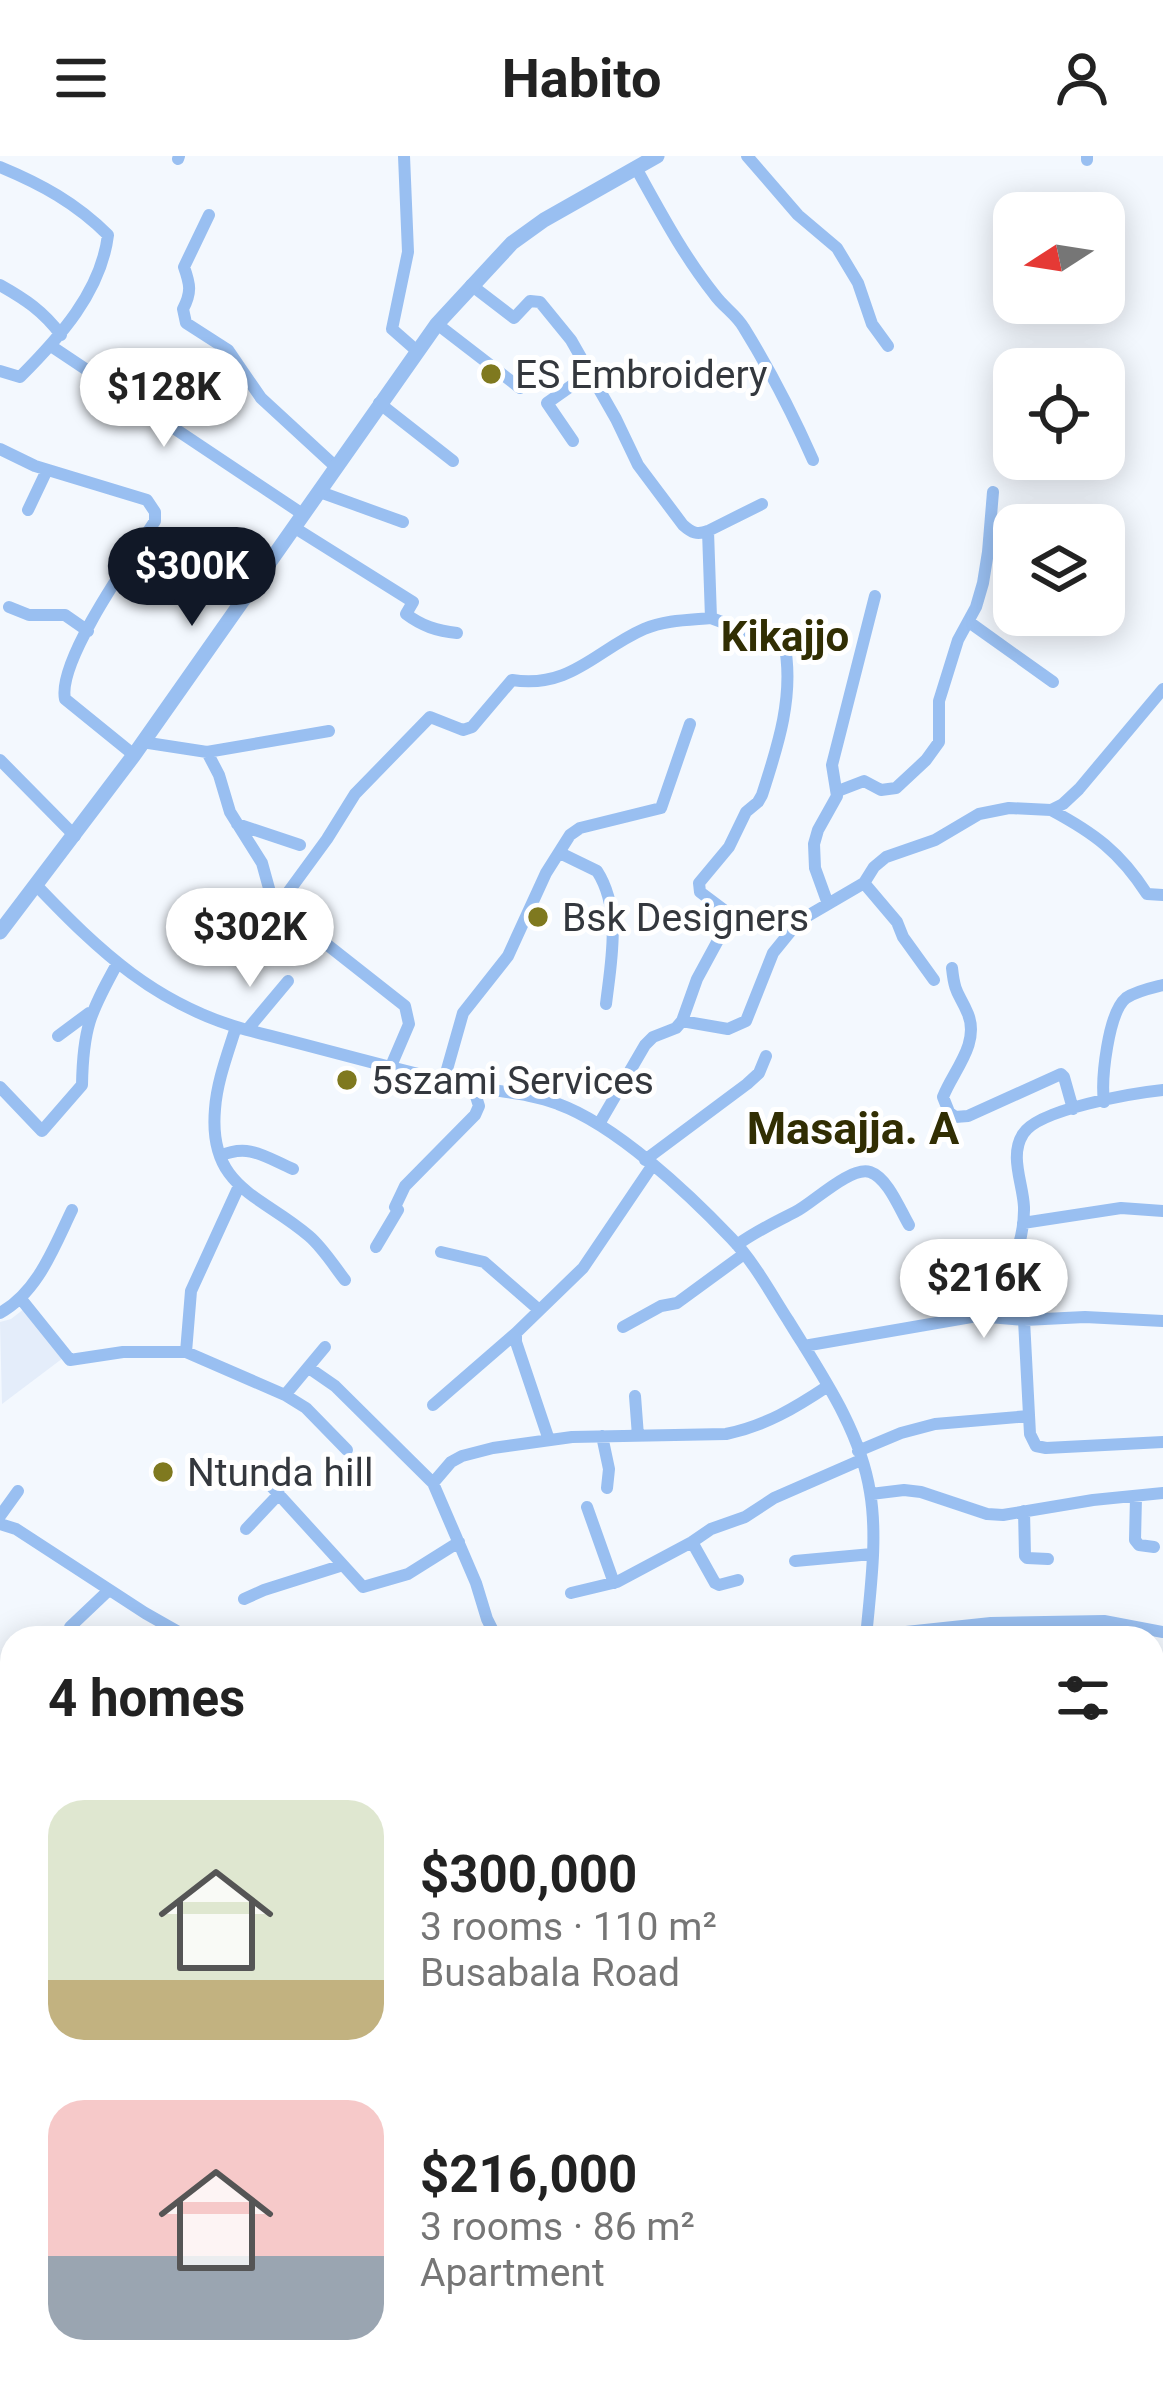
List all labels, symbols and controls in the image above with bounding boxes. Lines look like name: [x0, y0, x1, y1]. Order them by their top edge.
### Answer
icon: menu: [48, 45, 114, 111]
icon: person: [1049, 45, 1115, 111]
text: Habito: [502, 47, 661, 110]
north arrow: [993, 192, 1125, 324]
map controls: [993, 192, 1125, 636]
pin: $128K: [80, 348, 248, 450]
button: locate: [993, 348, 1125, 480]
place label: ES Embroidery: [515, 352, 768, 398]
marker: ES Embroidery: [478, 361, 504, 387]
text: $128K: [107, 364, 221, 410]
button: layers: [993, 504, 1125, 636]
pin: $300K: [108, 527, 276, 629]
text: $300K: [135, 543, 249, 589]
district label: Kikajjo: [721, 612, 849, 661]
pin: $302K: [166, 888, 334, 990]
place label: Bsk Designers: [562, 895, 809, 941]
text: $302K: [193, 904, 307, 950]
marker: Bsk Designers: [525, 904, 551, 930]
place label: 5szami Services: [371, 1058, 654, 1104]
marker: 5szami Services: [334, 1067, 360, 1093]
district label: Masajja. A: [747, 1102, 960, 1155]
pin: $216K: [900, 1239, 1068, 1341]
text: $216K: [927, 1255, 1041, 1301]
place label: Ntunda hill: [187, 1450, 373, 1496]
marker: Ntunda hill: [150, 1459, 176, 1485]
icon: filters: [1050, 1665, 1116, 1731]
text: 4 homes: [48, 1669, 245, 1728]
text: $300,000: [420, 1845, 637, 1904]
icon: home: [144, 1848, 288, 1992]
text: 3 rooms · 110 m²: [420, 1904, 717, 1950]
text: Busabala Road: [420, 1950, 680, 1996]
text: $216,000: [420, 2145, 637, 2204]
icon: home: [144, 2148, 288, 2292]
text: 3 rooms · 86 m²: [420, 2204, 695, 2250]
text: Apartment: [420, 2250, 605, 2296]

